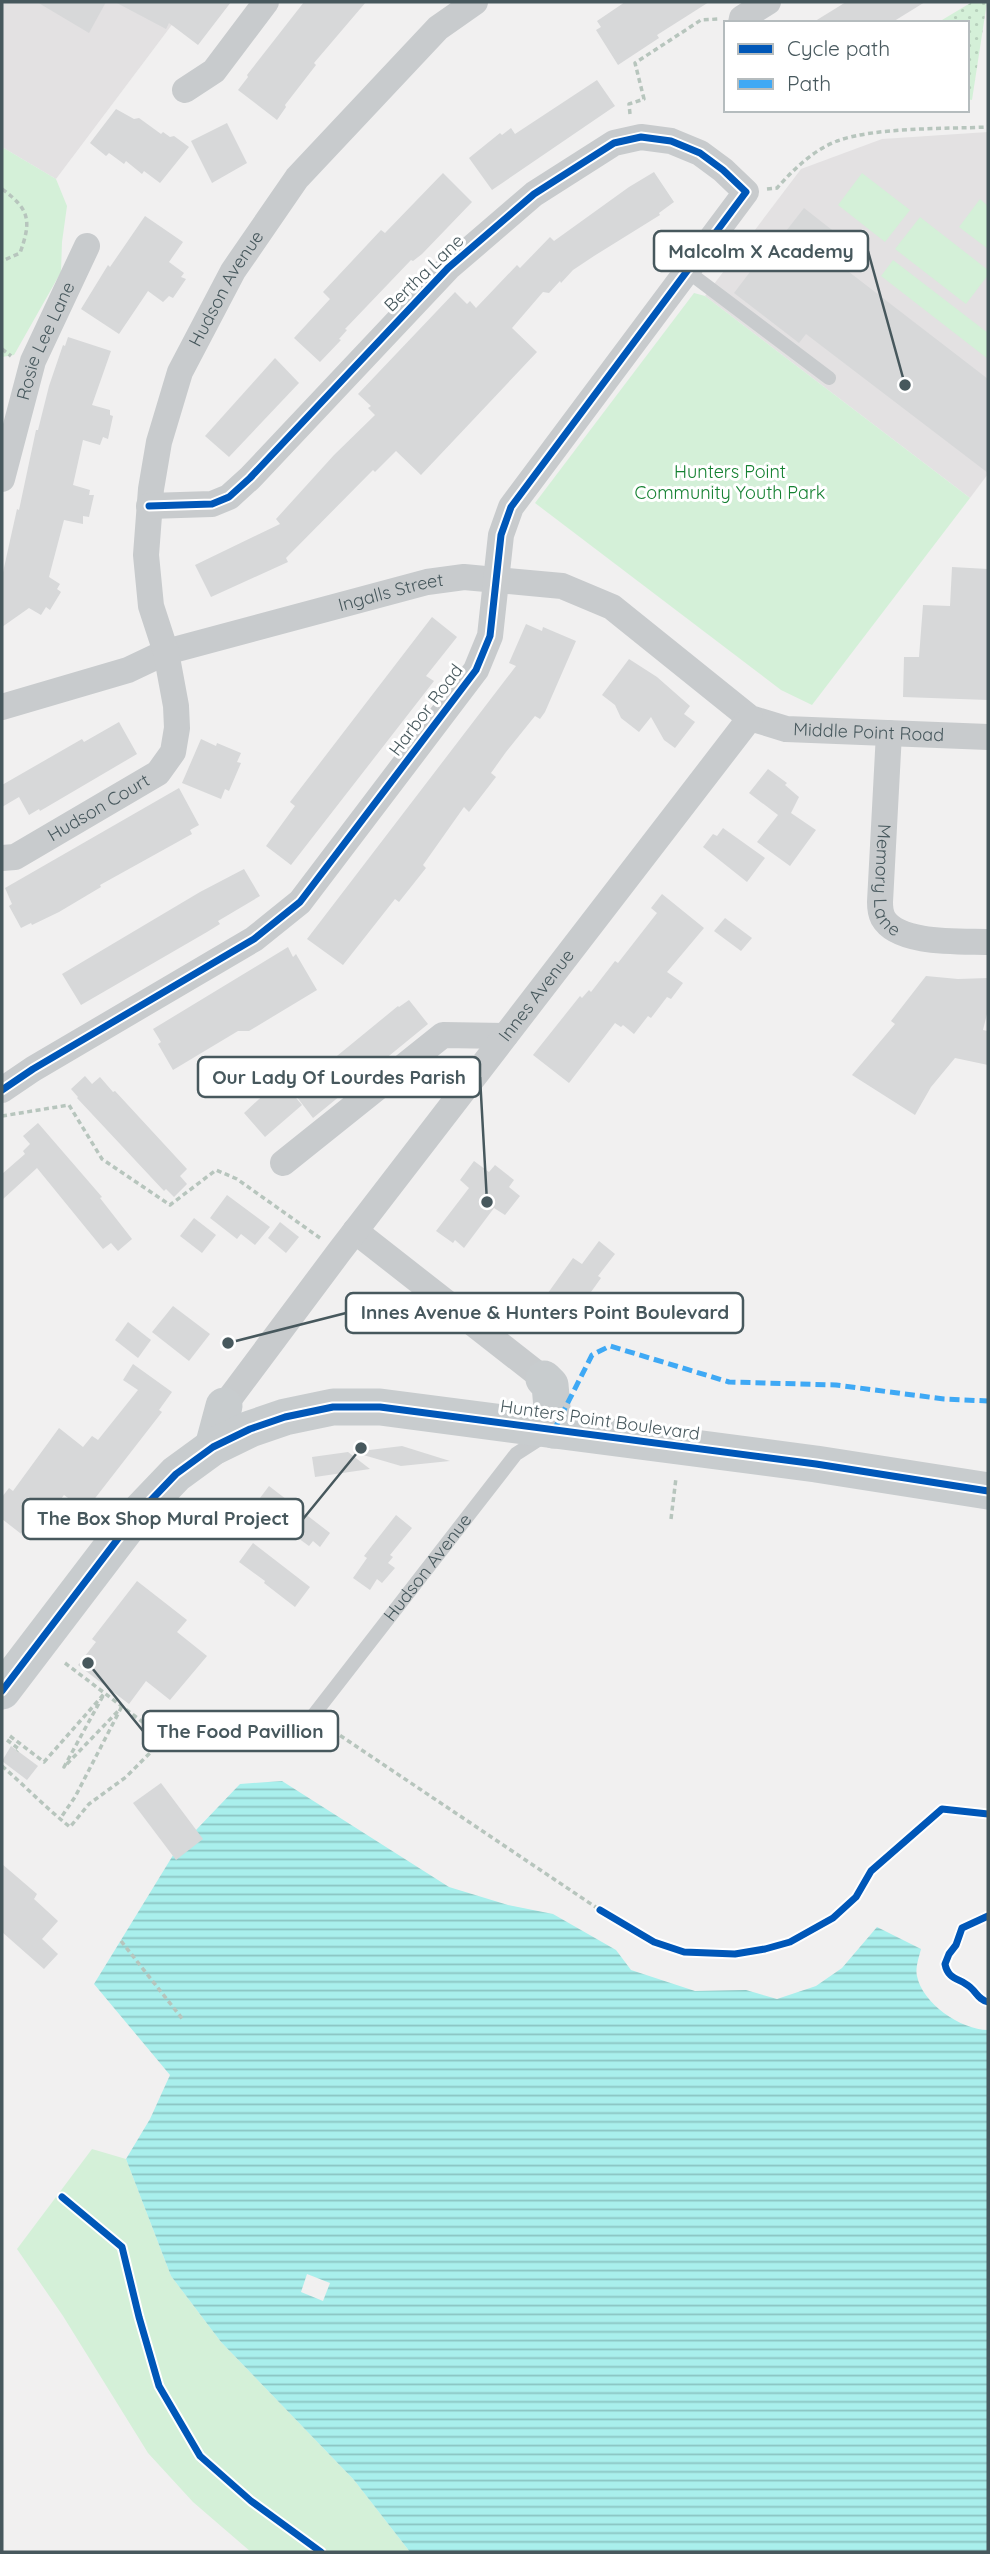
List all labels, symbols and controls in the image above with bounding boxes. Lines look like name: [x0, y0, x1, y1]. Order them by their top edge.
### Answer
legend: [724, 21, 969, 112]
text: Cycle path: [787, 35, 890, 61]
text: Path: [787, 70, 831, 96]
street label: Hudson Avenue: [183, 226, 268, 350]
street label: Bertha Lane: [379, 229, 468, 316]
callout: Malcolm X Academy: [654, 231, 868, 271]
text: Malcolm X Academy: [668, 239, 854, 263]
street label: Rosie Lee Lane: [11, 278, 80, 403]
park label: Hunters Point Community Youth Park: [635, 460, 825, 504]
street label: Ingalls Street: [335, 568, 445, 616]
street label: Harbor Road: [384, 659, 468, 760]
street label: Middle Point Road: [793, 717, 945, 746]
street label: Hudson Court: [43, 768, 154, 846]
street label: Memory Lane: [869, 824, 905, 941]
street label: Innes Avenue: [493, 944, 579, 1046]
callout: Our Lady Of Lourdes Parish: [198, 1057, 480, 1097]
text: Our Lady Of Lourdes Parish: [212, 1065, 466, 1089]
callout: Innes Avenue & Hunters Point Boulevard: [346, 1293, 743, 1333]
text: Innes Avenue & Hunters Point Boulevard: [361, 1300, 729, 1324]
street label: Hunters Point Boulevard: [499, 1394, 701, 1445]
callout: The Box Shop Mural Project: [23, 1499, 303, 1539]
text: The Box Shop Mural Project: [37, 1506, 289, 1530]
street label: Hudson Avenue: [378, 1509, 476, 1626]
callout: The Food Pavillion: [143, 1711, 338, 1751]
text: The Food Pavillion: [156, 1719, 324, 1743]

